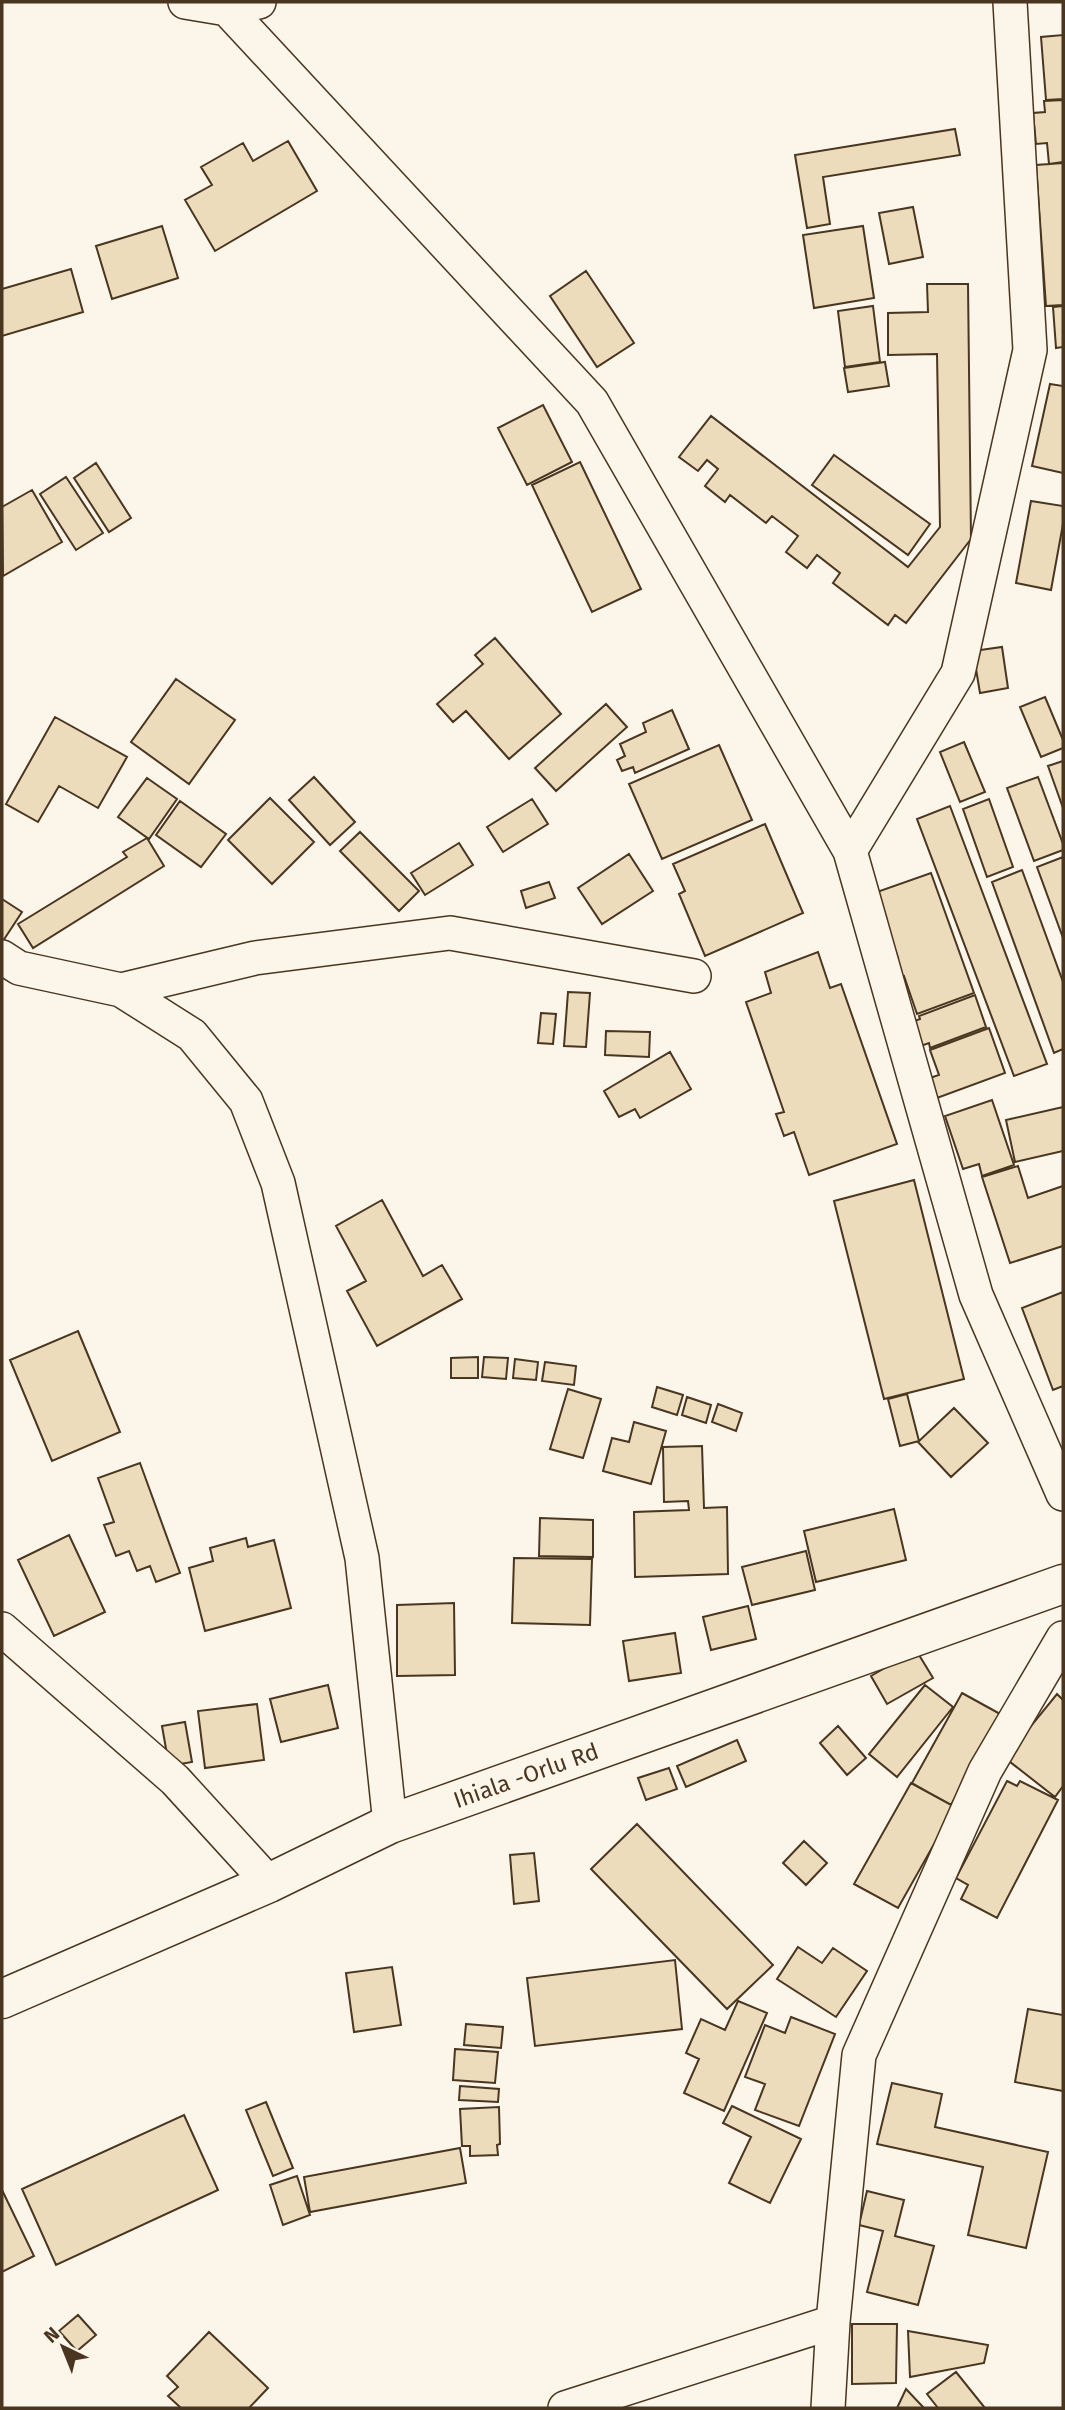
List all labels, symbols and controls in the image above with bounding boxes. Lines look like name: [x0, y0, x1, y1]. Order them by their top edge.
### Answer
street label: Ihiala -Orlu Rd: [450, 1737, 602, 1814]
north arrow: [28, 2312, 98, 2382]
text: N: [39, 2322, 64, 2348]

